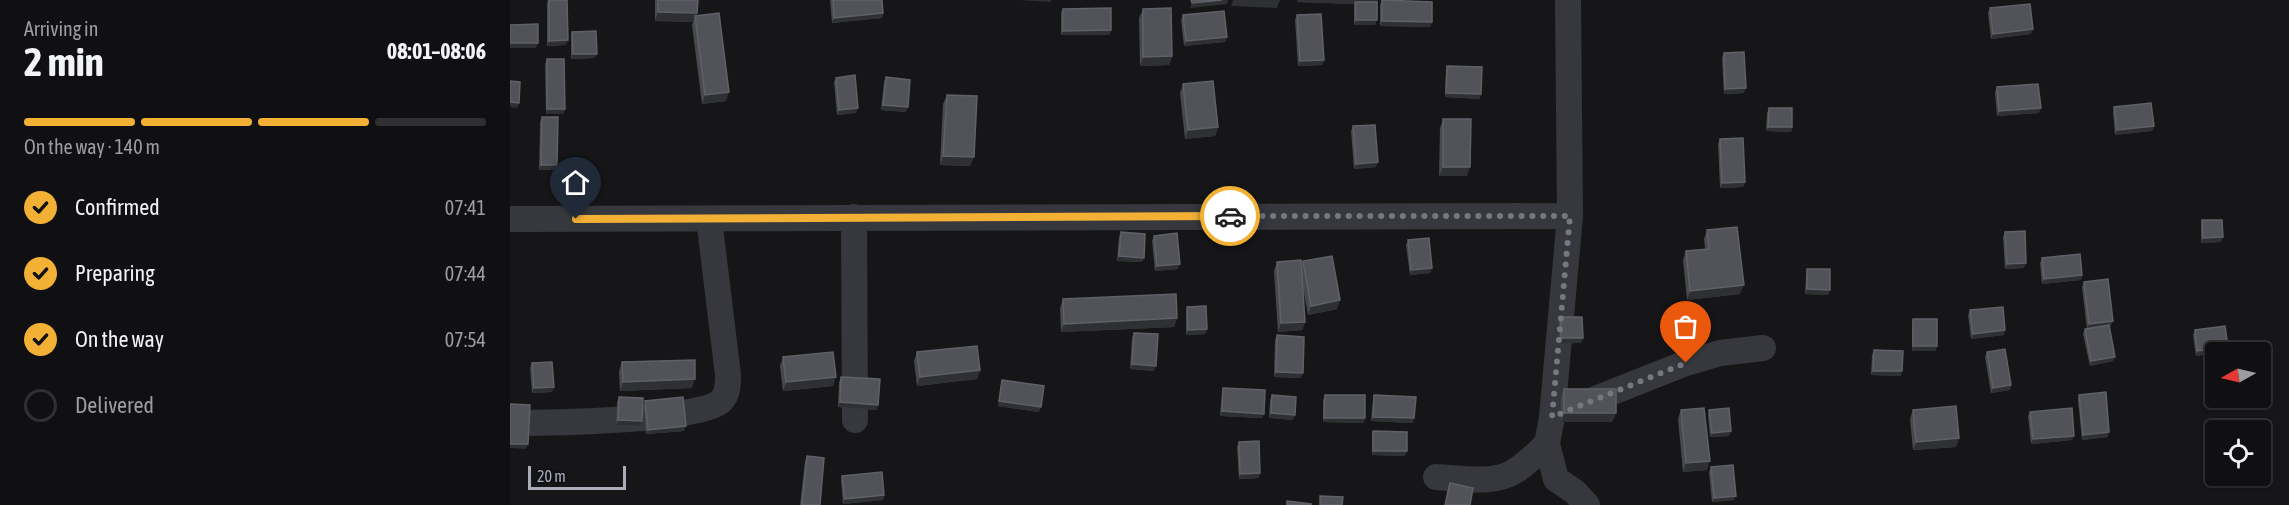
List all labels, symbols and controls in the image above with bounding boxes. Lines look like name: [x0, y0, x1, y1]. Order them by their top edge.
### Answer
text: Arriving in: [24, 17, 98, 40]
text: 08:01–08:06: [387, 38, 486, 64]
text: 2 min: [24, 40, 104, 84]
text: On the way · 140 m: [24, 135, 160, 158]
pin: [550, 157, 601, 219]
icon: home: [559, 166, 592, 199]
courier: [1200, 186, 1260, 246]
icon: check: [24, 191, 57, 224]
text: Confirmed: [75, 194, 160, 220]
text: 07:41: [445, 196, 486, 219]
icon: car: [1214, 200, 1247, 233]
icon: check: [24, 257, 57, 290]
text: Preparing: [75, 260, 155, 286]
text: 07:44: [445, 262, 486, 285]
pin: [1660, 301, 1711, 363]
icon: bag: [1669, 310, 1702, 343]
icon: check: [24, 323, 57, 356]
text: On the way: [75, 326, 164, 352]
text: 07:54: [445, 328, 486, 351]
north arrow: [2205, 342, 2271, 408]
map controls: [2205, 342, 2271, 486]
text: Delivered: [75, 392, 154, 418]
button: locate: [2205, 420, 2271, 486]
scale bar: [528, 463, 626, 490]
text: 20 m: [537, 467, 566, 485]

